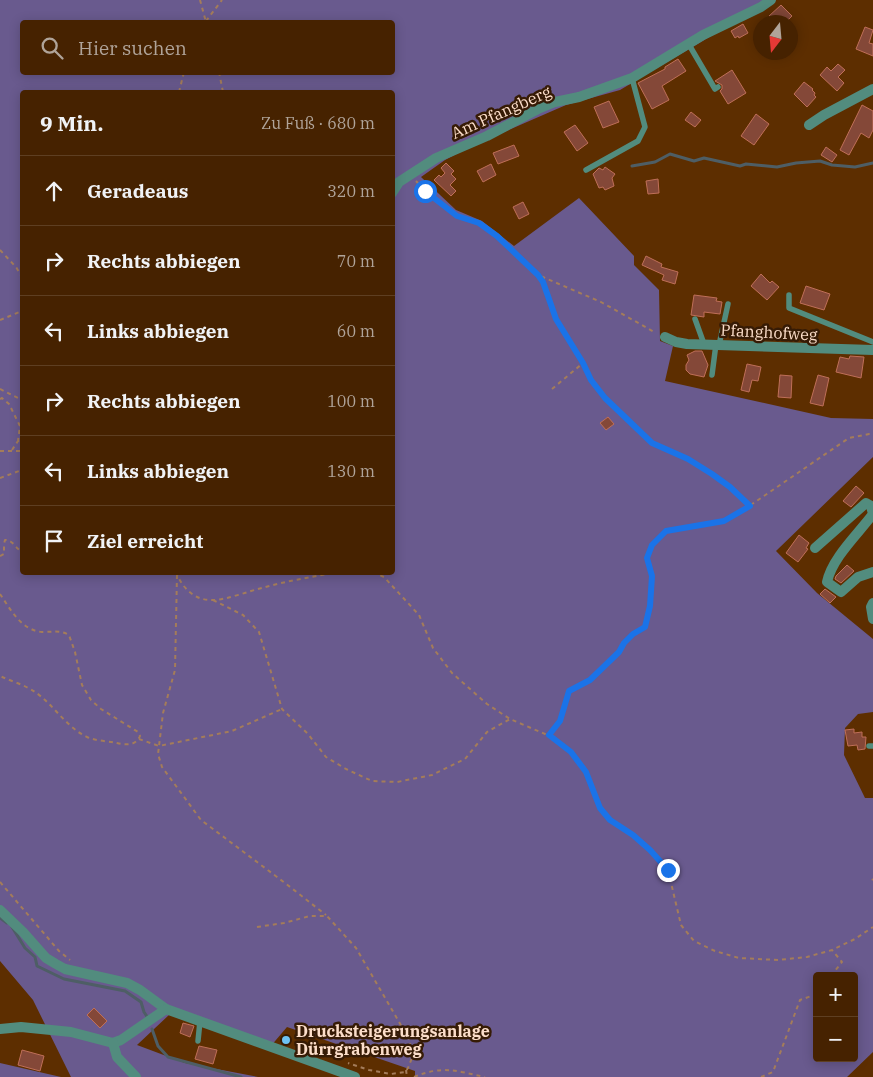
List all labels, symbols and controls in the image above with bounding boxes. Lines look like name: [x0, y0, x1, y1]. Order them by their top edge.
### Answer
north arrow: [753, 15, 798, 60]
search box: [20, 20, 395, 75]
icon: search: [38, 34, 66, 62]
text: Hier suchen: [78, 36, 187, 60]
street label: Am Pfangberg: [448, 81, 554, 143]
text: 9 Min.: [40, 109, 103, 137]
text: Zu Fuß · 680 m: [261, 113, 375, 133]
icon: ahead: [40, 177, 68, 205]
text: Geradeaus: [87, 179, 188, 203]
route start: [414, 180, 437, 203]
text: 320 m: [327, 181, 375, 201]
icon: right: [40, 247, 68, 275]
text: Rechts abbiegen: [87, 249, 241, 273]
text: 70 m: [337, 251, 375, 271]
icon: left: [40, 317, 68, 345]
text: Links abbiegen: [87, 319, 229, 343]
street label: Pfanghofweg: [720, 319, 818, 345]
text: 60 m: [337, 321, 375, 341]
icon: right: [40, 387, 68, 415]
text: Rechts abbiegen: [87, 389, 241, 413]
text: 100 m: [327, 391, 375, 411]
icon: left: [40, 457, 68, 485]
text: Links abbiegen: [87, 459, 229, 483]
text: 130 m: [327, 461, 375, 481]
icon: arrive: [40, 527, 68, 555]
text: Ziel erreicht: [87, 529, 203, 553]
route end: [657, 859, 680, 882]
map controls: [813, 972, 858, 1062]
button: +: [813, 972, 858, 1017]
button: −: [813, 1017, 858, 1062]
place label: Drucksteigerungsanlage Dürrgrabenweg: [296, 1021, 490, 1059]
marker: Drucksteigerungsanlage Dürrgrabenweg: [280, 1034, 292, 1046]

